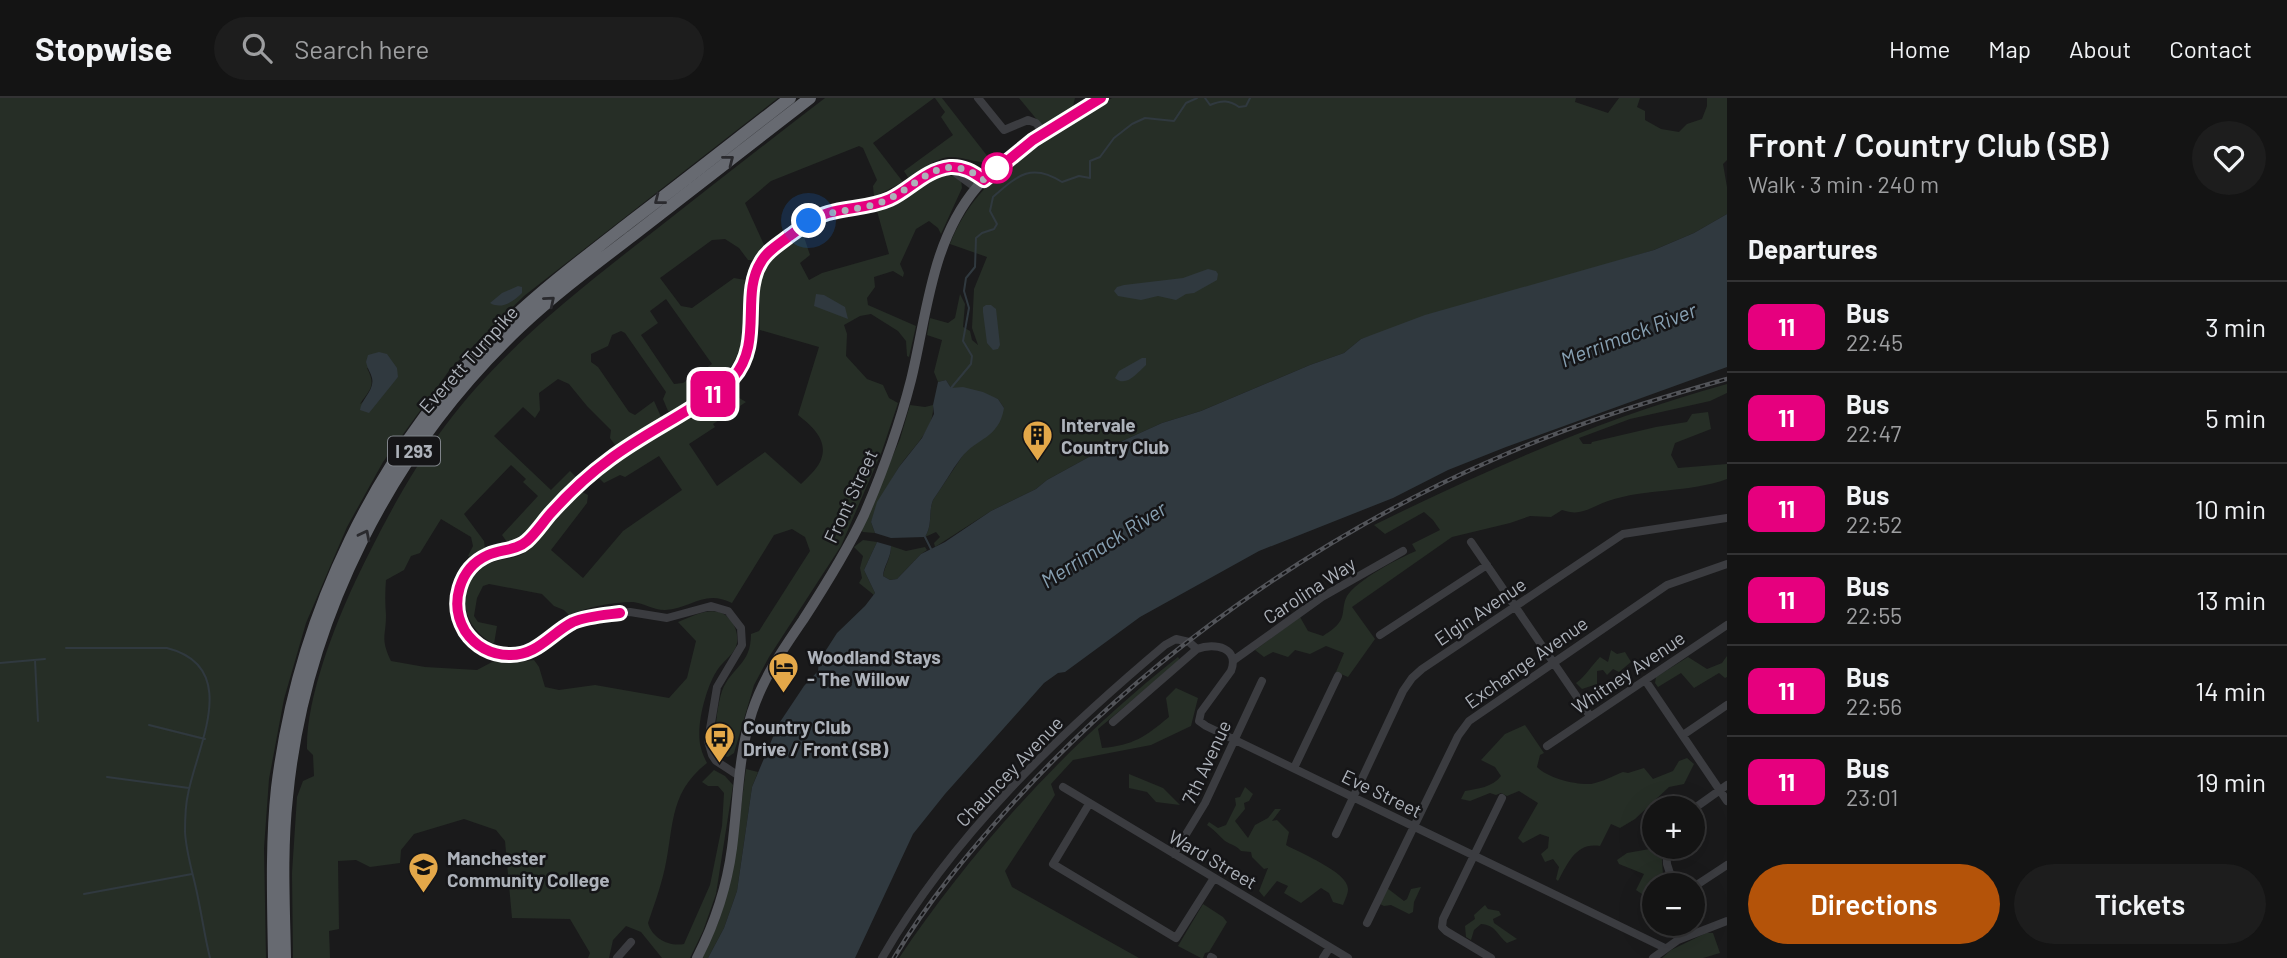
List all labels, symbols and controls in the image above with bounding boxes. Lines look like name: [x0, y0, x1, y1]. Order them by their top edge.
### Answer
search box: [214, 17, 704, 80]
text: Stopwise: [35, 28, 172, 68]
icon: search: [238, 29, 276, 67]
text: Search here: [294, 33, 429, 64]
text: Home: [1889, 34, 1950, 63]
text: Map: [1988, 34, 2031, 63]
text: About: [2069, 34, 2131, 63]
text: Contact: [2169, 34, 2252, 63]
button: heart: [2192, 121, 2266, 195]
text: Front / Country Club (SB): [1748, 124, 2108, 164]
unlabelled marker: [982, 153, 1012, 183]
one-way arrow: [722, 156, 734, 169]
text: Walk · 3 min · 240 m: [1748, 170, 1939, 198]
one-way arrow: [654, 191, 667, 204]
your location: [791, 203, 826, 238]
text: Departures: [1748, 233, 1878, 264]
water label: Merrimack River: [1557, 296, 1700, 371]
one-way arrow: [542, 297, 555, 309]
text: Bus: [1846, 297, 1889, 328]
street label: Everett Turnpike: [414, 300, 522, 418]
text: 3 min: [2205, 311, 2266, 342]
text: 11: [1778, 312, 1795, 341]
text: 22:45: [1846, 328, 1903, 356]
line badge: 11: [682, 371, 744, 417]
text: 11: [704, 379, 722, 408]
text: Bus: [1846, 388, 1889, 419]
text: 5 min: [2205, 402, 2266, 433]
text: 11: [1778, 403, 1795, 432]
place label: Intervale Country Club: [1061, 413, 1169, 458]
building icon: Intervale Country Club: [1021, 418, 1055, 462]
text: 22:47: [1846, 419, 1901, 447]
road number: I 293: [388, 436, 440, 466]
street label: Front Street: [818, 446, 882, 546]
text: Bus: [1846, 479, 1889, 510]
text: 10 min: [2195, 493, 2266, 524]
text: 11: [1778, 494, 1795, 523]
water label: Merrimack River: [1036, 495, 1171, 593]
text: 22:52: [1846, 510, 1903, 538]
one-way arrow: [357, 530, 371, 543]
street label: Carolina Way: [1259, 552, 1360, 628]
text: Bus: [1846, 570, 1889, 601]
street label: Elgin Avenue: [1430, 572, 1530, 650]
text: 13 min: [2196, 584, 2266, 615]
text: 11: [1778, 585, 1795, 614]
text: 22:55: [1846, 601, 1902, 629]
street label: Exchange Avenue: [1460, 611, 1592, 713]
street label: Whitney Avenue: [1567, 626, 1689, 718]
place label: Woodland Stays - The Willow: [807, 645, 941, 690]
hotel icon: Woodland Stays - The Willow: [767, 650, 801, 694]
text: Bus: [1846, 661, 1889, 692]
text: 14 min: [2195, 675, 2266, 706]
text: 11: [1778, 676, 1795, 705]
text: 22:56: [1846, 692, 1902, 720]
street label: Chauncey Avenue: [951, 711, 1067, 831]
place label: Country Club Drive / Front (SB): [743, 715, 889, 760]
street label: 7th Avenue: [1176, 716, 1236, 808]
bus stop icon: Country Club Drive / Front (SB): [703, 720, 737, 764]
text: Bus: [1846, 752, 1889, 783]
street label: Eve Street: [1338, 764, 1426, 822]
text: 19 min: [2196, 766, 2266, 797]
text: 11: [1778, 767, 1795, 796]
text: 23:01: [1846, 783, 1898, 811]
map controls: [1642, 796, 1705, 936]
button: +: [1642, 796, 1705, 859]
street label: Ward Street: [1165, 824, 1261, 894]
place label: Manchester Community College: [447, 846, 610, 891]
school or university icon: Manchester Community College: [407, 851, 441, 895]
button: Directions: [1748, 864, 2000, 944]
button: Tickets: [2014, 864, 2266, 944]
button: −: [1642, 873, 1705, 936]

